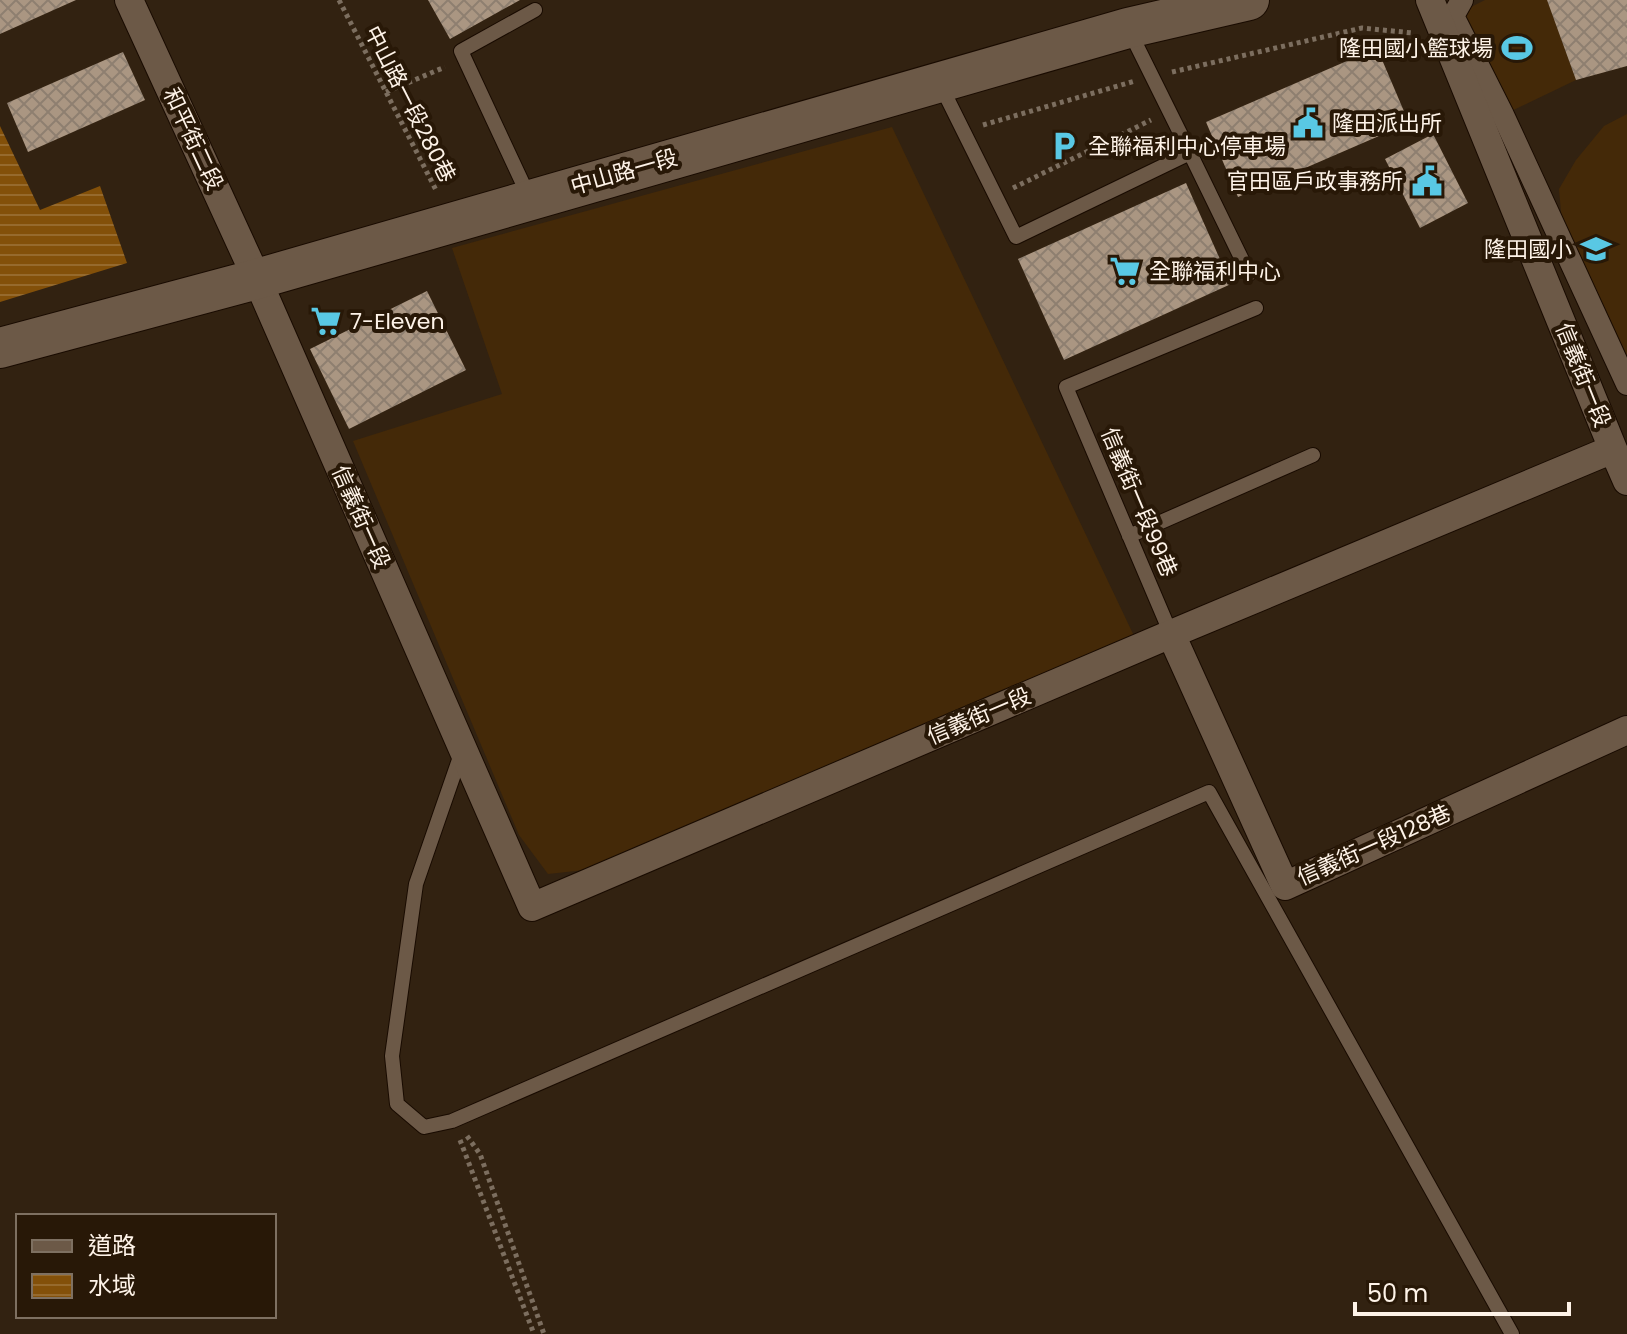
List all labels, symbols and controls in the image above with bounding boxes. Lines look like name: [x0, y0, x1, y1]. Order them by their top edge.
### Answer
street label: 中山路一段280巷: [357, 20, 463, 188]
sports icon: 隆田國小籃球場: [1500, 31, 1534, 65]
place label: 隆田國小籃球場: [1339, 33, 1493, 64]
street label: 和平街二段: [156, 83, 230, 195]
public building icon: 隆田派出所: [1291, 106, 1325, 140]
place label: 隆田派出所: [1332, 108, 1442, 139]
parking icon: 全聯福利中心停車場: [1047, 129, 1081, 163]
place label: 全聯福利中心停車場: [1088, 131, 1286, 162]
street label: 中山路一段: [567, 142, 681, 202]
public building icon: 官田區戶政事務所: [1410, 164, 1444, 198]
place label: 官田區戶政事務所: [1227, 166, 1403, 197]
school or university icon: 隆田國小: [1579, 232, 1613, 266]
place label: 隆田國小: [1484, 234, 1572, 265]
supermarket icon: 全聯福利中心: [1108, 254, 1142, 288]
place label: 全聯福利中心: [1149, 256, 1281, 287]
supermarket icon: 7-Eleven: [309, 304, 343, 338]
place label: 7-Eleven: [350, 306, 445, 337]
street label: 信義街一段: [1548, 318, 1618, 432]
street label: 信義街一段99巷: [1094, 422, 1184, 582]
street label: 信義街一段: [324, 460, 398, 574]
street label: 信義街一段: [922, 680, 1036, 752]
street label: 信義街一段128巷: [1292, 797, 1456, 893]
legend: [16, 1214, 276, 1318]
text: 道路: [88, 1229, 136, 1262]
scale bar: [1355, 1266, 1569, 1316]
text: 水域: [88, 1269, 136, 1302]
text: 50 m: [1367, 1277, 1428, 1310]

